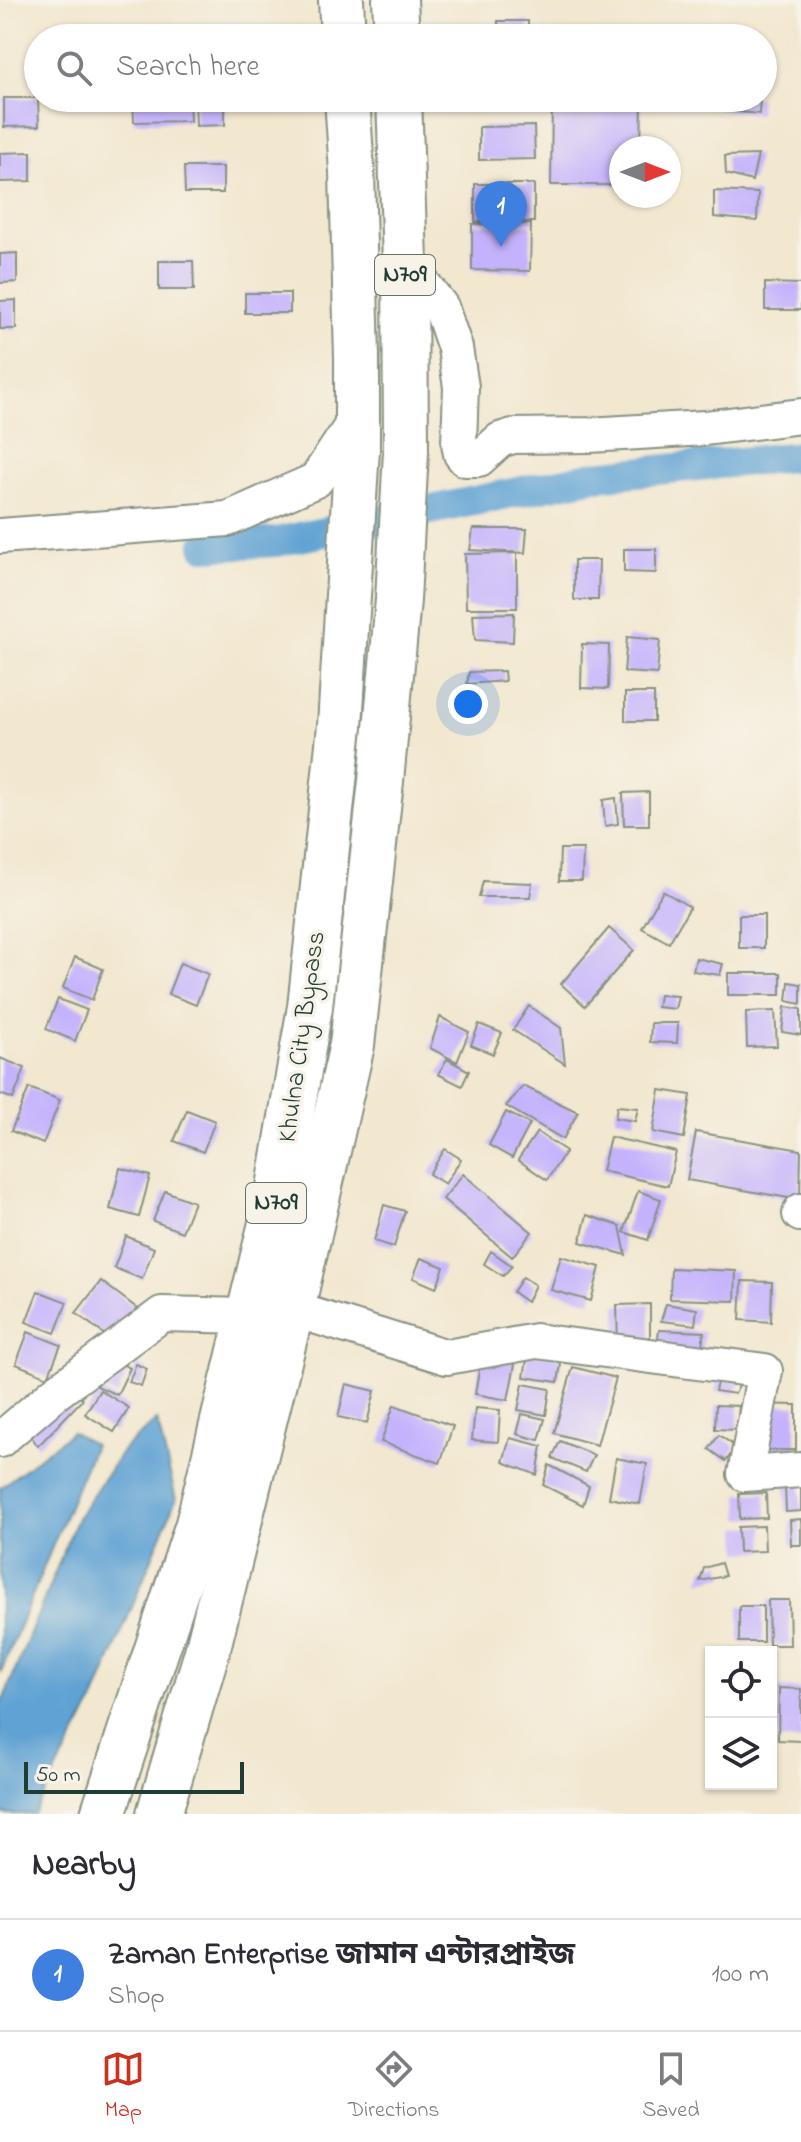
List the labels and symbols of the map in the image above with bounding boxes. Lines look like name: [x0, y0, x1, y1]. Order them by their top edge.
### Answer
north arrow: [609, 136, 681, 208]
pin: 1: [475, 181, 527, 247]
road number: N709: [375, 255, 435, 295]
your location: [448, 684, 488, 724]
street label: Khulna City Bypass: [269, 929, 337, 1145]
road number: N709: [246, 1183, 306, 1223]
scale bar: [24, 1758, 244, 1794]

